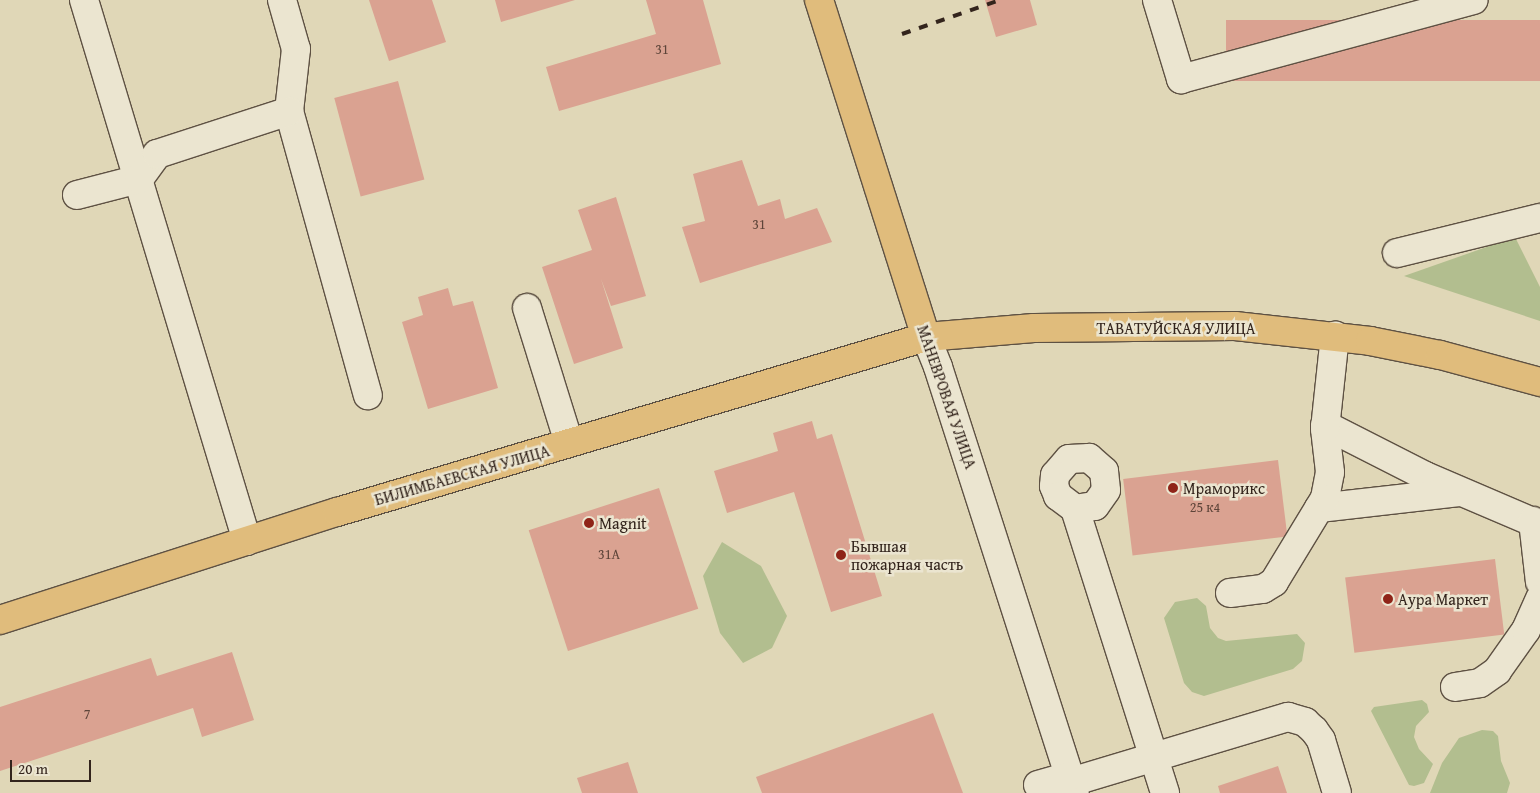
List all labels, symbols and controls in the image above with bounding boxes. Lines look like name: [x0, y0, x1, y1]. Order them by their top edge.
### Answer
house number: 31: [655, 41, 669, 57]
house number: 31: [752, 216, 766, 232]
street label: ТАВАТУЙСКАЯ УЛИЦА: [1097, 318, 1255, 338]
street label: МАНЕВРОВАЯ УЛИЦА: [913, 323, 981, 471]
street label: БИЛИМБАЕВСКАЯ УЛИЦА: [372, 441, 552, 509]
place label: Мраморикс: [1183, 478, 1265, 498]
marker: Мраморикс: [1167, 482, 1179, 494]
house number: 25 к4: [1190, 499, 1220, 515]
place label: Magnit: [599, 513, 647, 533]
marker: Magnit: [583, 517, 595, 529]
place label: Бывшая пожарная часть: [851, 536, 963, 574]
house number: 31А: [598, 546, 620, 562]
marker: Бывшая пожарная часть: [835, 549, 847, 561]
place label: Аура Маркет: [1398, 589, 1488, 609]
marker: Аура Маркет: [1382, 593, 1394, 605]
house number: 7: [84, 706, 90, 722]
scale bar: [12, 750, 94, 782]
text: 20 m: [18, 758, 48, 779]

